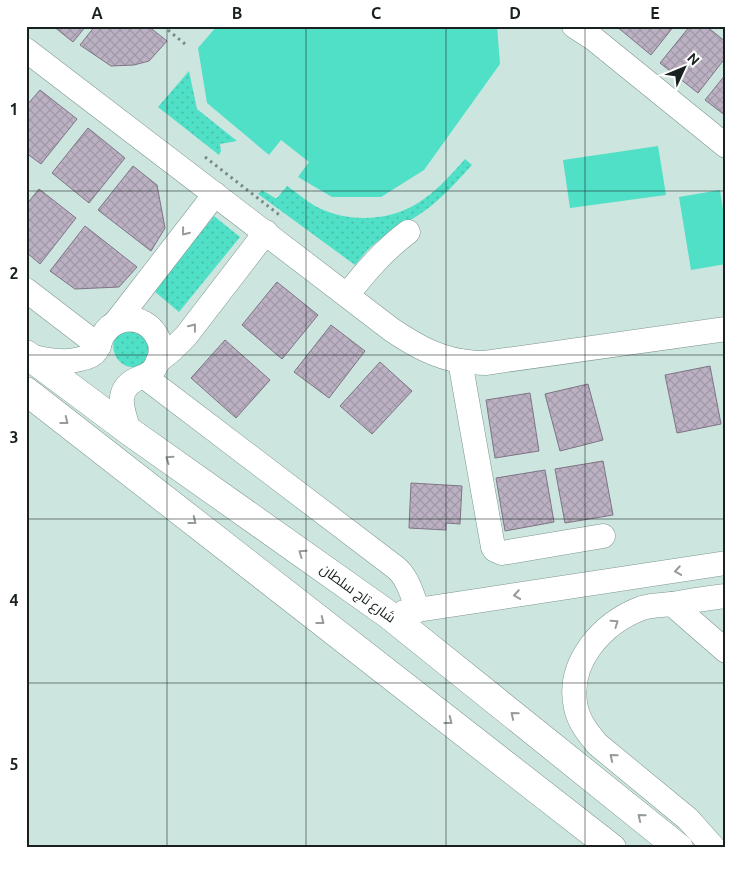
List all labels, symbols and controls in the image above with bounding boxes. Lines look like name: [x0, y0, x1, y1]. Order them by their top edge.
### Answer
text: A: [91, 4, 103, 22]
text: B: [232, 4, 242, 22]
text: C: [371, 4, 381, 22]
text: D: [509, 4, 521, 22]
text: E: [650, 4, 660, 22]
north arrow: [660, 42, 710, 92]
text: N: [684, 50, 703, 68]
text: 1: [9, 100, 19, 118]
one-way arrow: [182, 226, 190, 235]
text: 2: [9, 264, 19, 282]
one-way arrow: [187, 324, 195, 333]
one-way arrow: [59, 415, 69, 424]
text: 3: [9, 428, 19, 446]
one-way arrow: [165, 456, 175, 465]
one-way arrow: [187, 515, 196, 523]
one-way arrow: [298, 550, 308, 559]
street label: شارع تاج سلطان: [317, 560, 399, 627]
one-way arrow: [673, 565, 682, 575]
one-way arrow: [512, 589, 521, 599]
text: 4: [9, 591, 19, 609]
one-way arrow: [315, 615, 324, 623]
one-way arrow: [609, 620, 619, 629]
one-way arrow: [511, 713, 520, 721]
one-way arrow: [443, 715, 452, 723]
one-way arrow: [609, 753, 618, 762]
text: 5: [9, 755, 19, 773]
one-way arrow: [638, 815, 647, 823]

